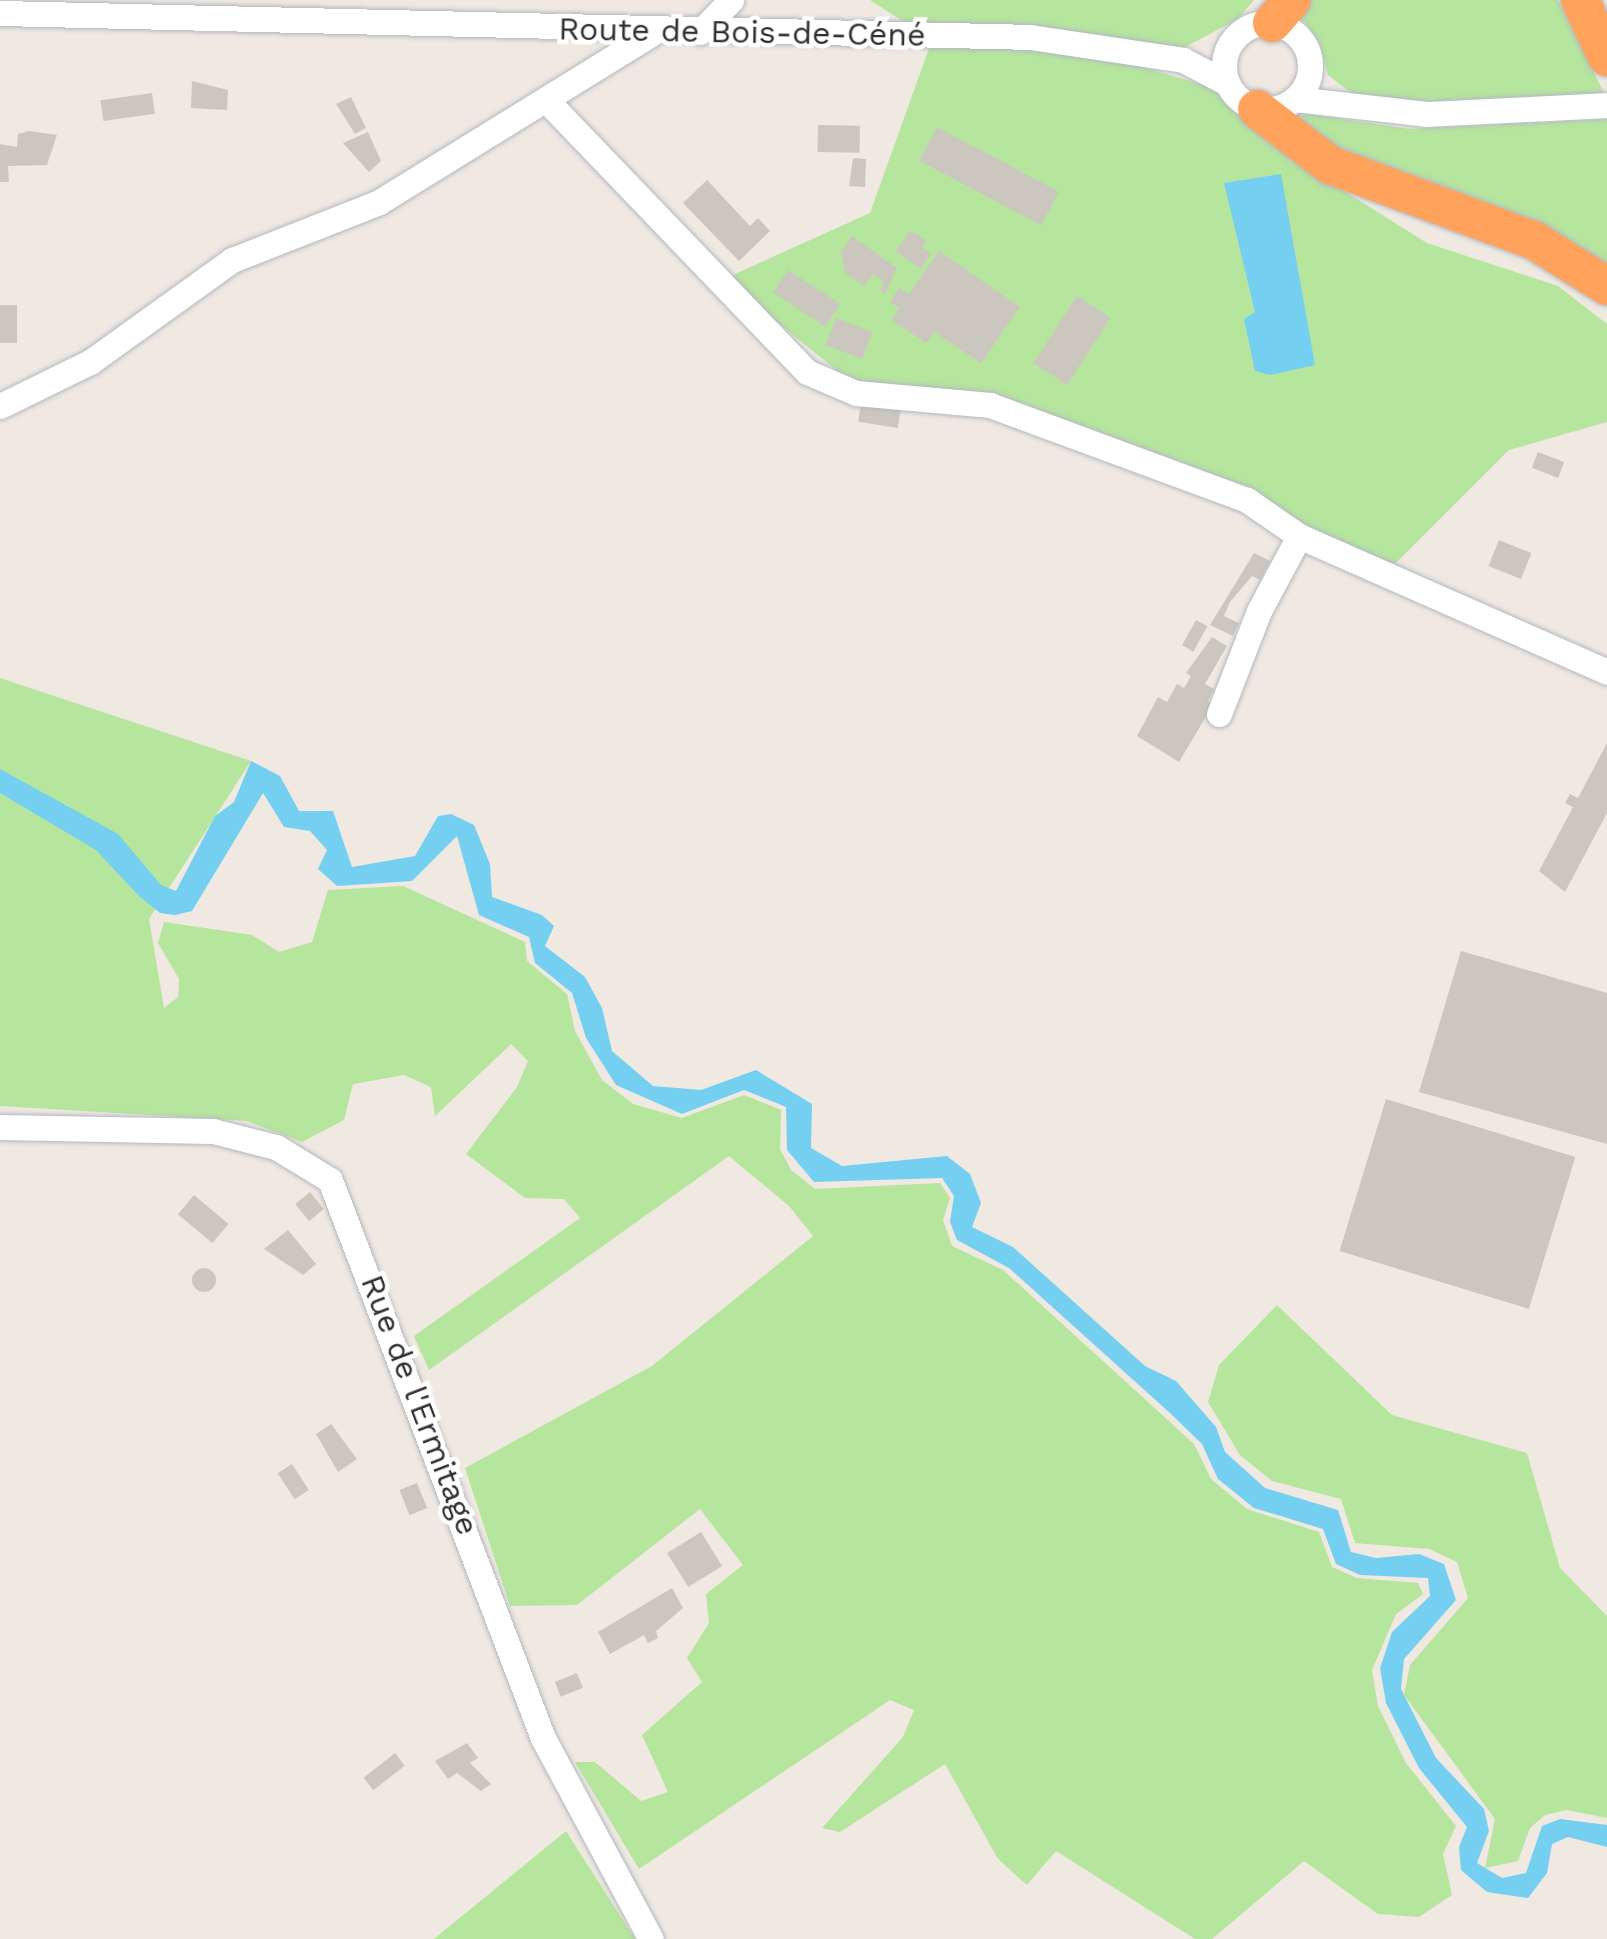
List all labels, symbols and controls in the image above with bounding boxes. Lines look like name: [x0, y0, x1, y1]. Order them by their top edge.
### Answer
street label: Route de Bois-de-Céné: [558, 10, 926, 54]
street label: Rue de l'Ermitage: [353, 1270, 487, 1540]

